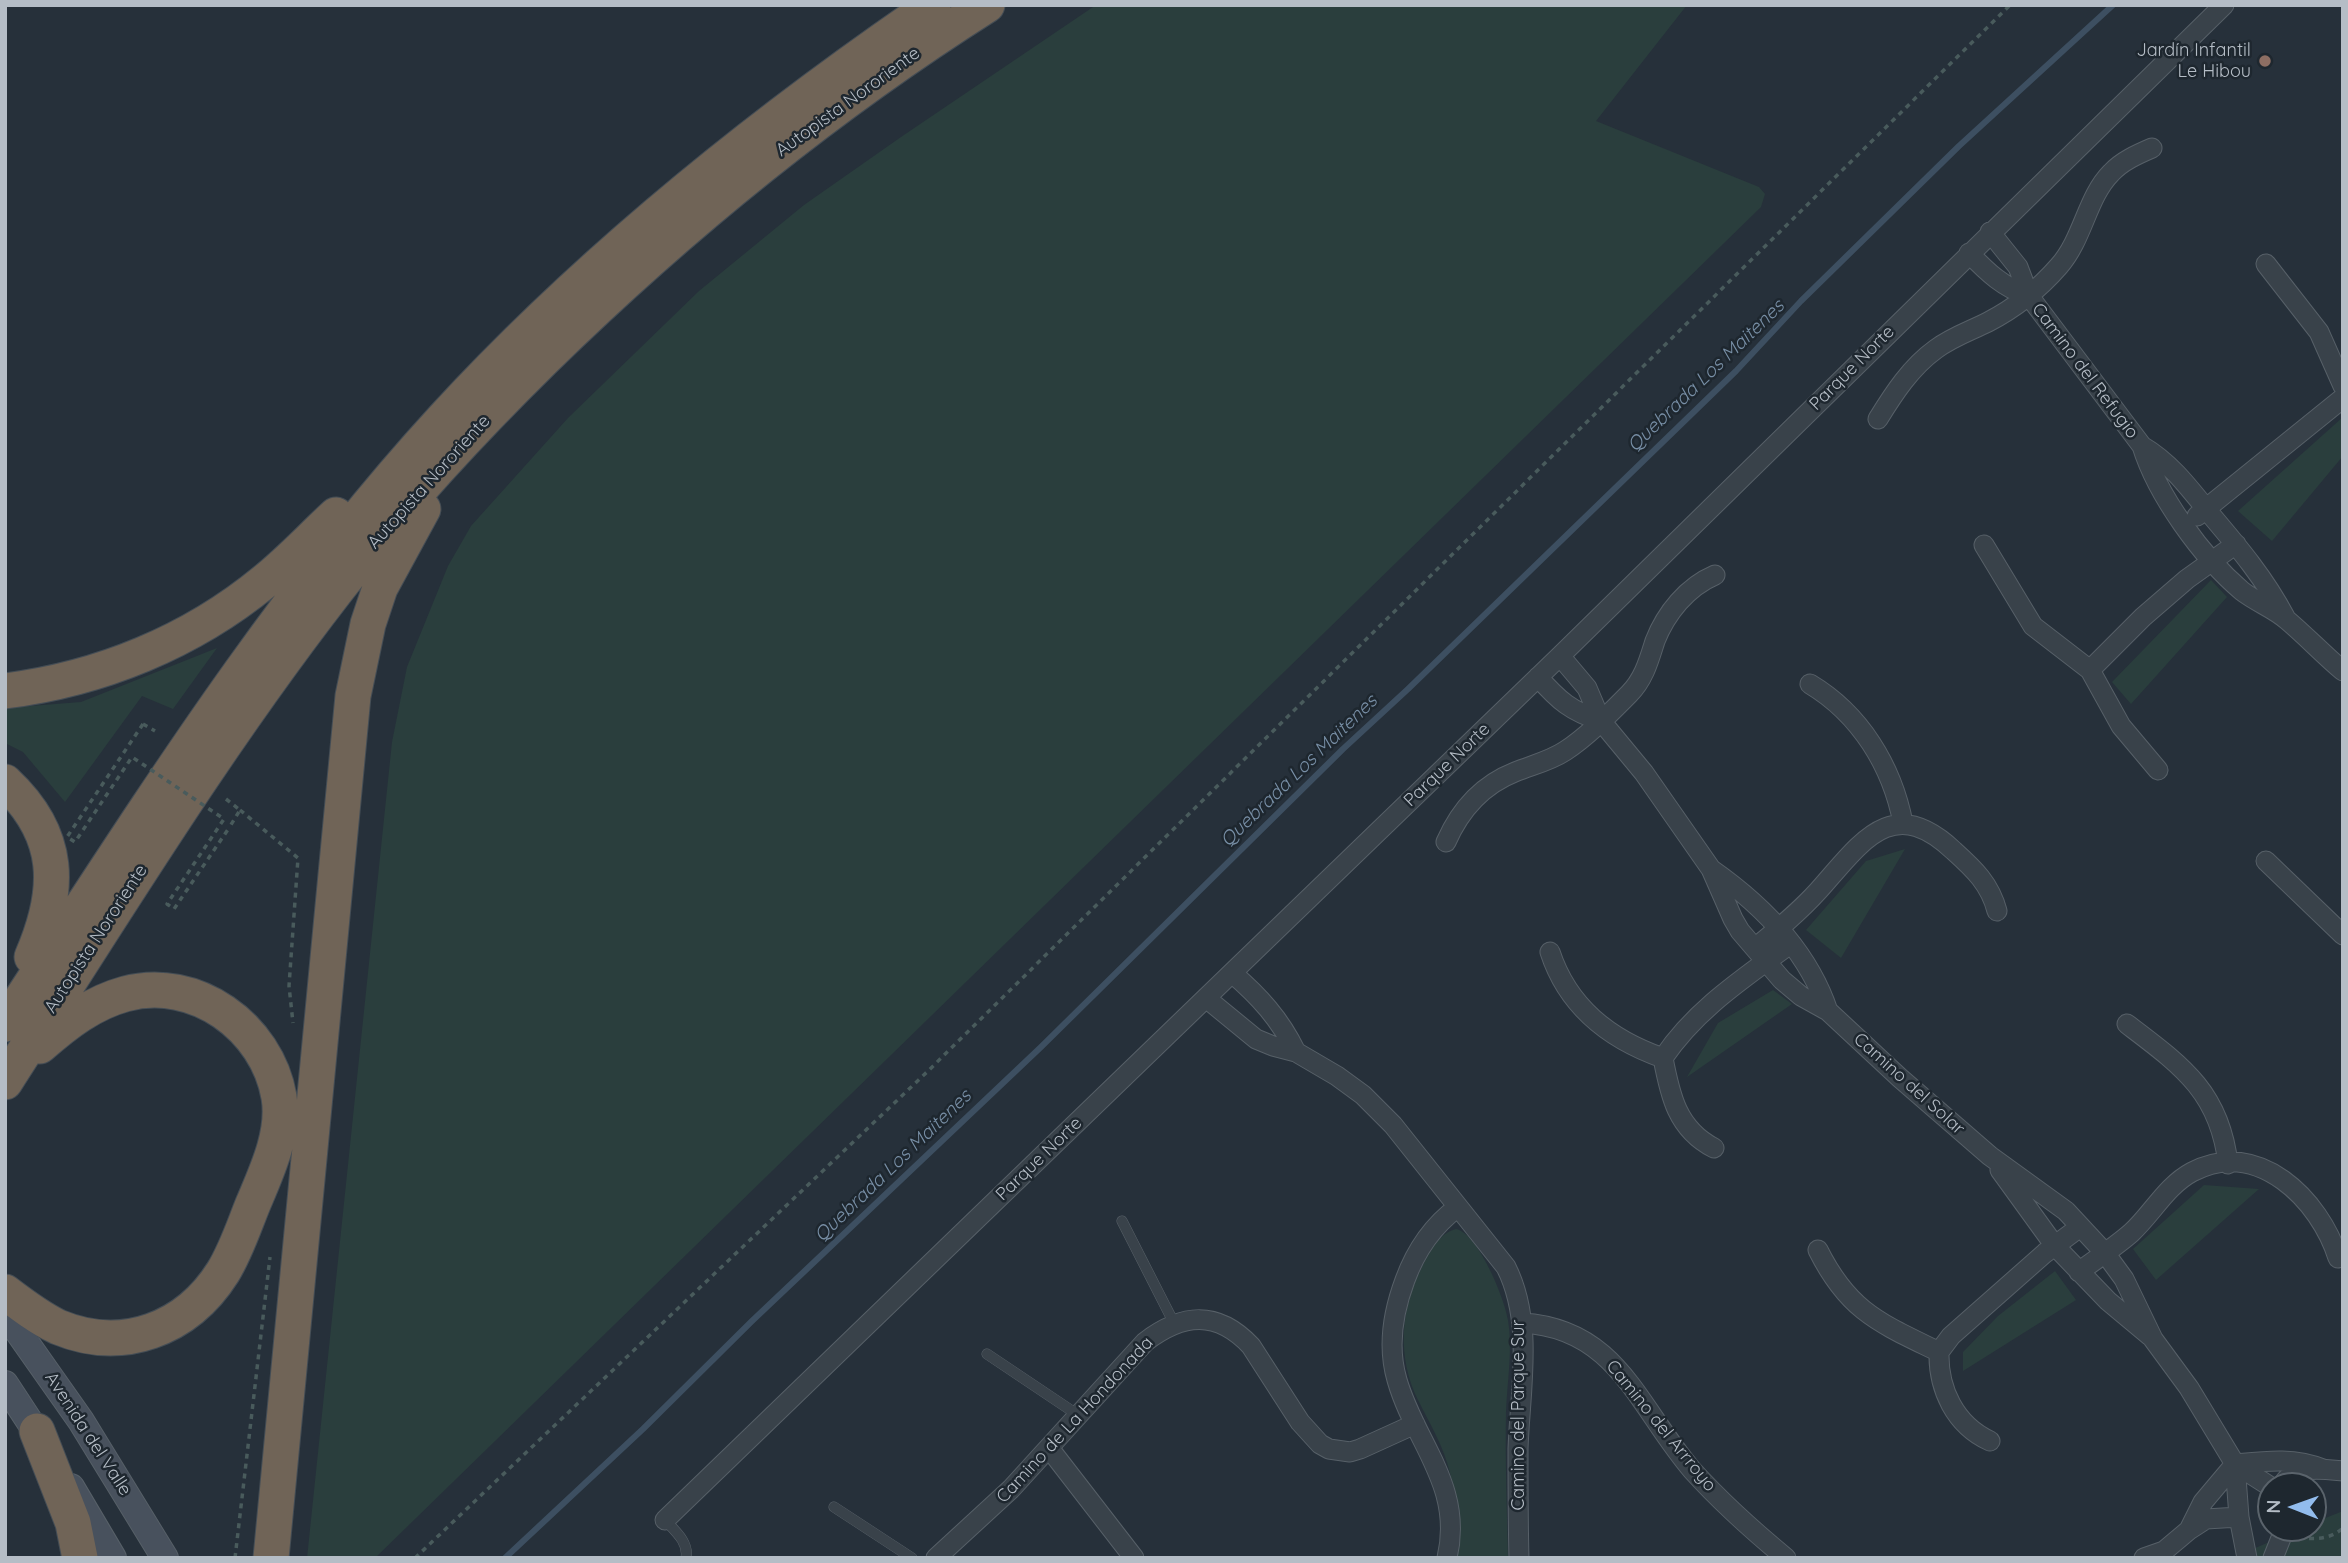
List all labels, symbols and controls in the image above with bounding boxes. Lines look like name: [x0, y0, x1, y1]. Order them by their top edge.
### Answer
place label: Jardín Infantil Le Hibou: [2136, 40, 2251, 82]
street label: Autopista Nororiente: [772, 43, 924, 161]
marker: Jardín Infantil Le Hibou: [2257, 53, 2273, 69]
water label: Quebrada Los Maitenes: [1623, 295, 1789, 457]
street label: Camino del Refugio: [2027, 299, 2143, 443]
street label: Parque Norte: [1805, 321, 1899, 415]
street label: Autopista Nororiente: [363, 411, 495, 553]
water label: Quebrada Los Maitenes: [1216, 690, 1382, 852]
street label: Parque Norte: [1399, 719, 1495, 811]
street label: Autopista Nororiente: [40, 861, 152, 1017]
street label: Camino del Solar: [1849, 1028, 1969, 1140]
water label: Quebrada Los Maitenes: [810, 1085, 976, 1247]
street label: Parque Norte: [991, 1113, 1087, 1205]
street label: Camino del Parque Sur: [1508, 1320, 1530, 1510]
street label: Camino de La Hondonada: [992, 1332, 1158, 1508]
street label: Camino del Arrroyo: [1601, 1356, 1721, 1496]
street label: Avenida del Valle: [40, 1368, 136, 1500]
north arrow: [2257, 1472, 2327, 1542]
text: N: [2261, 1499, 2285, 1514]

